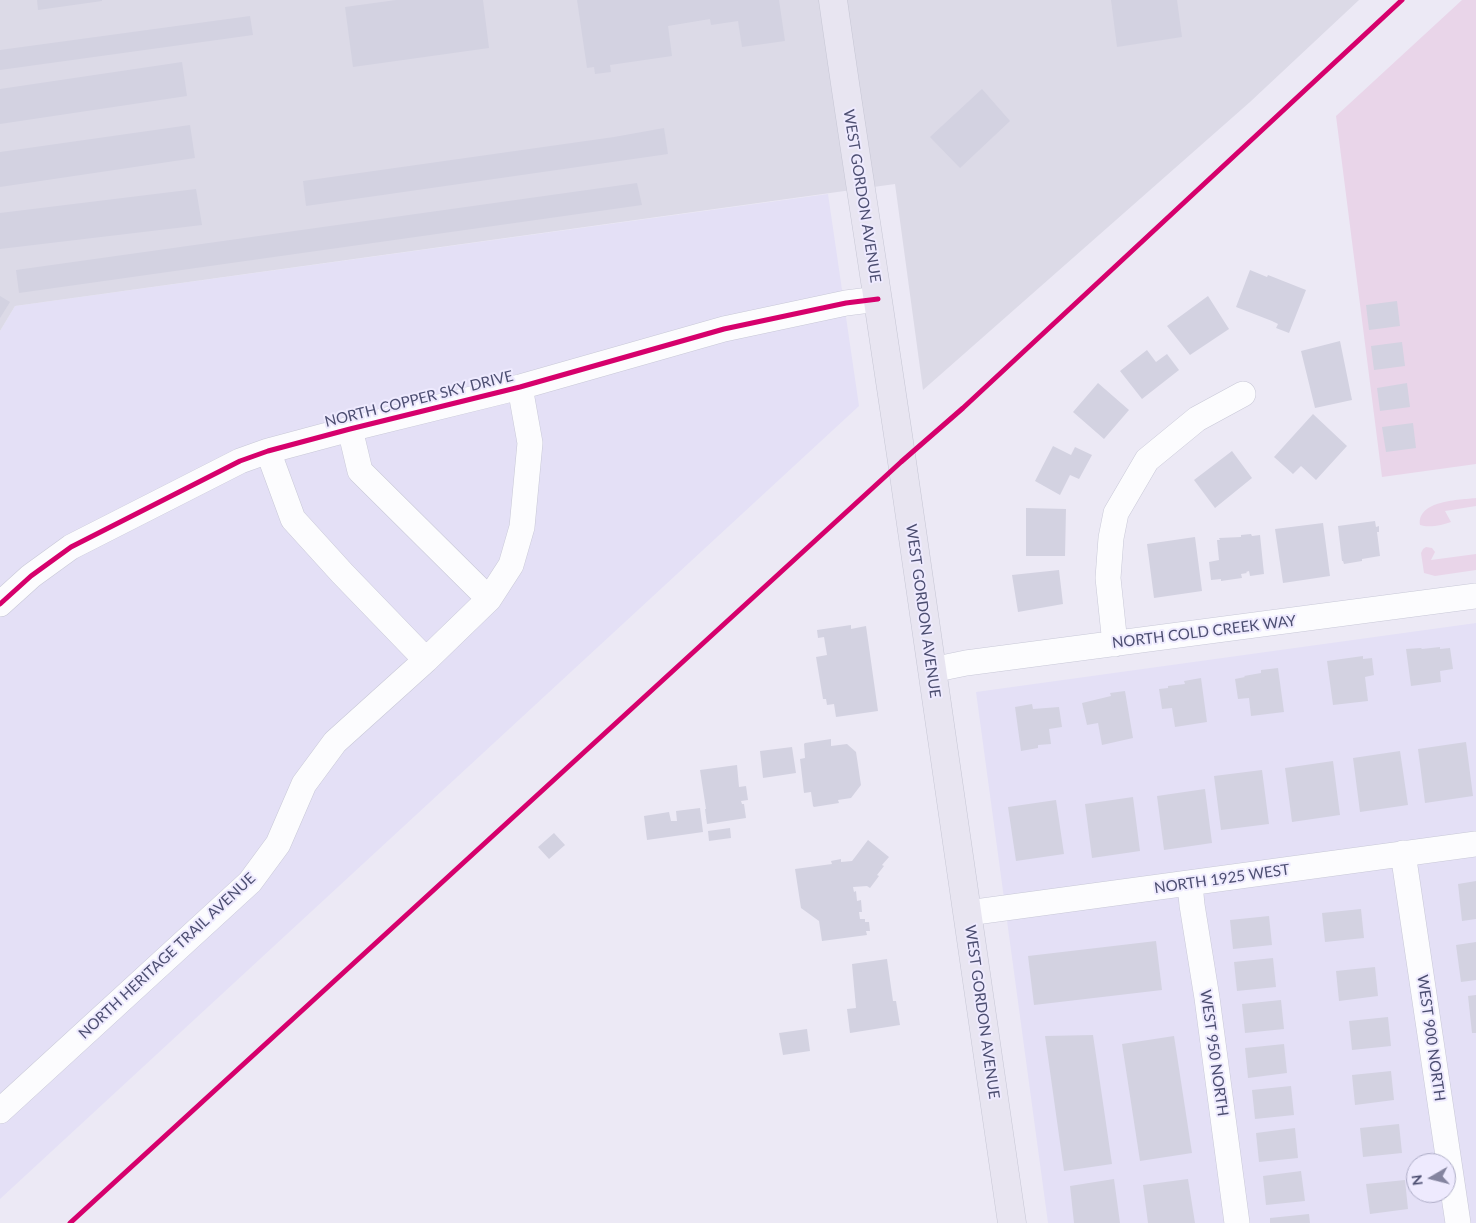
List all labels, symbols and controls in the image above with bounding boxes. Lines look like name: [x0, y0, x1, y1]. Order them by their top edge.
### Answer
street label: WEST GORDON AVENUE: [839, 108, 885, 284]
street label: NORTH COPPER SKY DRIVE: [323, 367, 515, 431]
street label: WEST GORDON AVENUE: [902, 523, 944, 699]
street label: NORTH COLD CREEK WAY: [1111, 612, 1297, 652]
street label: NORTH 1925 WEST: [1153, 861, 1291, 897]
street label: NORTH HERITAGE TRAIL AVENUE: [75, 869, 259, 1043]
street label: WEST GORDON AVENUE: [961, 924, 1003, 1100]
street label: WEST 900 NORTH: [1413, 973, 1449, 1103]
street label: WEST 950 NORTH: [1196, 988, 1232, 1118]
north arrow: [1406, 1153, 1456, 1203]
text: N: [1407, 1173, 1426, 1187]

